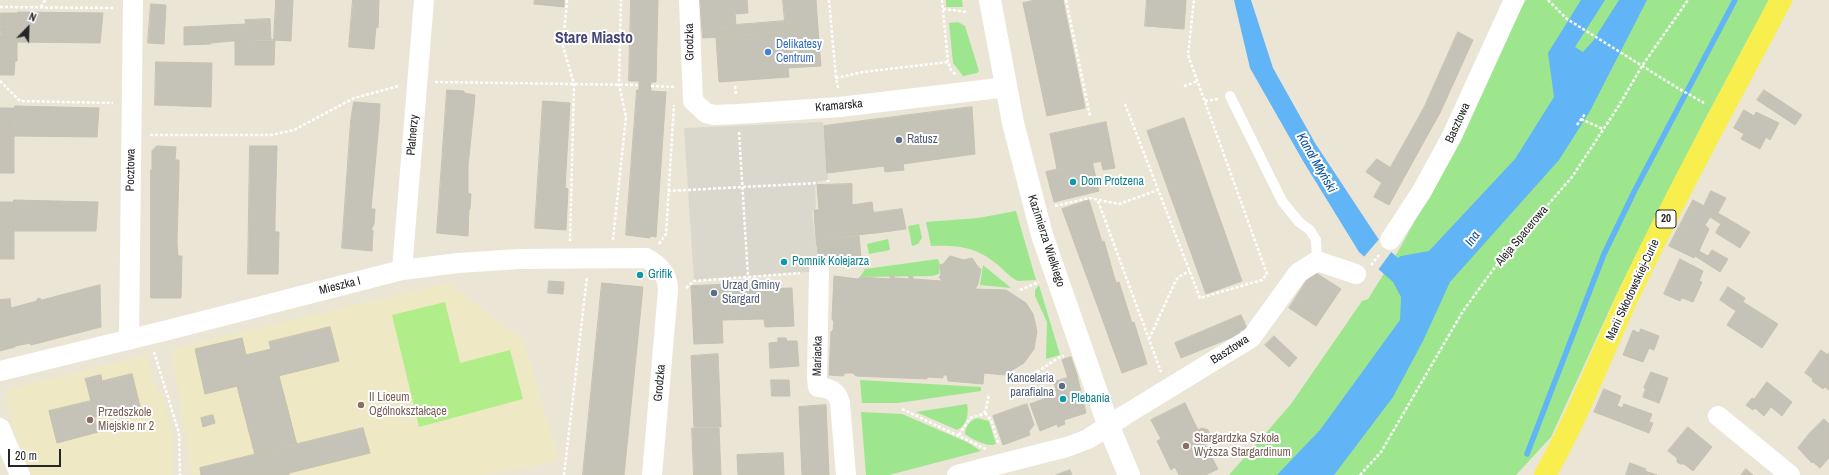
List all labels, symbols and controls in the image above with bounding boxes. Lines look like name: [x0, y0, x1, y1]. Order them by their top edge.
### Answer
north arrow: [8, 8, 48, 48]
text: N: [27, 9, 38, 25]
street label: Grodzka: [682, 23, 698, 61]
district label: Stare Miasto: [555, 29, 633, 49]
place label: Delikatesy Centrum: [776, 38, 822, 66]
marker: Delikatesy Centrum: [763, 47, 773, 57]
street label: Kramarska: [815, 97, 863, 115]
street label: Basztowa: [1442, 101, 1474, 145]
street label: Płatnerzy: [404, 114, 422, 156]
water label: Kanał Młyński: [1293, 130, 1339, 196]
place label: Ratusz: [907, 133, 938, 147]
marker: Ratusz: [894, 135, 904, 145]
street label: Pocztowa: [123, 149, 139, 191]
place label: Dom Protzena: [1081, 175, 1144, 189]
marker: Dom Protzena: [1068, 177, 1078, 187]
street label: Kazimierza Wielkiego: [1024, 193, 1068, 289]
street label: Aleja Spacerowa: [1493, 203, 1551, 269]
road number: 20: [1656, 210, 1676, 228]
water label: Ina: [1462, 228, 1484, 250]
street label: Marii Skłodowskiej-Curie: [1603, 237, 1663, 343]
place label: Pomnik Kolejarza: [792, 255, 869, 269]
marker: Pomnik Kolejarza: [779, 257, 789, 267]
place label: Grifik: [648, 268, 672, 282]
marker: Grifik: [635, 270, 645, 280]
street label: Mieszka I: [318, 274, 362, 298]
place label: Urząd Gminy Stargard: [722, 279, 780, 307]
marker: Urząd Gminy Stargard: [709, 288, 719, 298]
street label: Basztowa: [1208, 332, 1252, 368]
street label: Mariacka: [810, 336, 826, 376]
street label: Grodzka: [651, 364, 669, 402]
place label: Kancelaria parafialna: [1007, 372, 1054, 400]
marker: Kancelaria parafialna: [1057, 381, 1067, 391]
place label: II Liceum Ogólnokształcące: [369, 391, 447, 419]
place label: Plebania: [1071, 392, 1110, 406]
marker: Plebania: [1058, 394, 1068, 404]
marker: II Liceum Ogólnokształcące: [356, 400, 366, 410]
place label: Przedszkole Miejskie nr 2: [98, 406, 154, 434]
marker: Przedszkole Miejskie nr 2: [85, 415, 95, 425]
place label: Stargardzka Szkoła Wyższa Stargardinum: [1194, 432, 1291, 460]
scale bar: [10, 441, 63, 467]
marker: Stargardzka Szkoła Wyższa Stargardinum: [1181, 441, 1191, 451]
text: 20 m: [15, 448, 37, 464]

